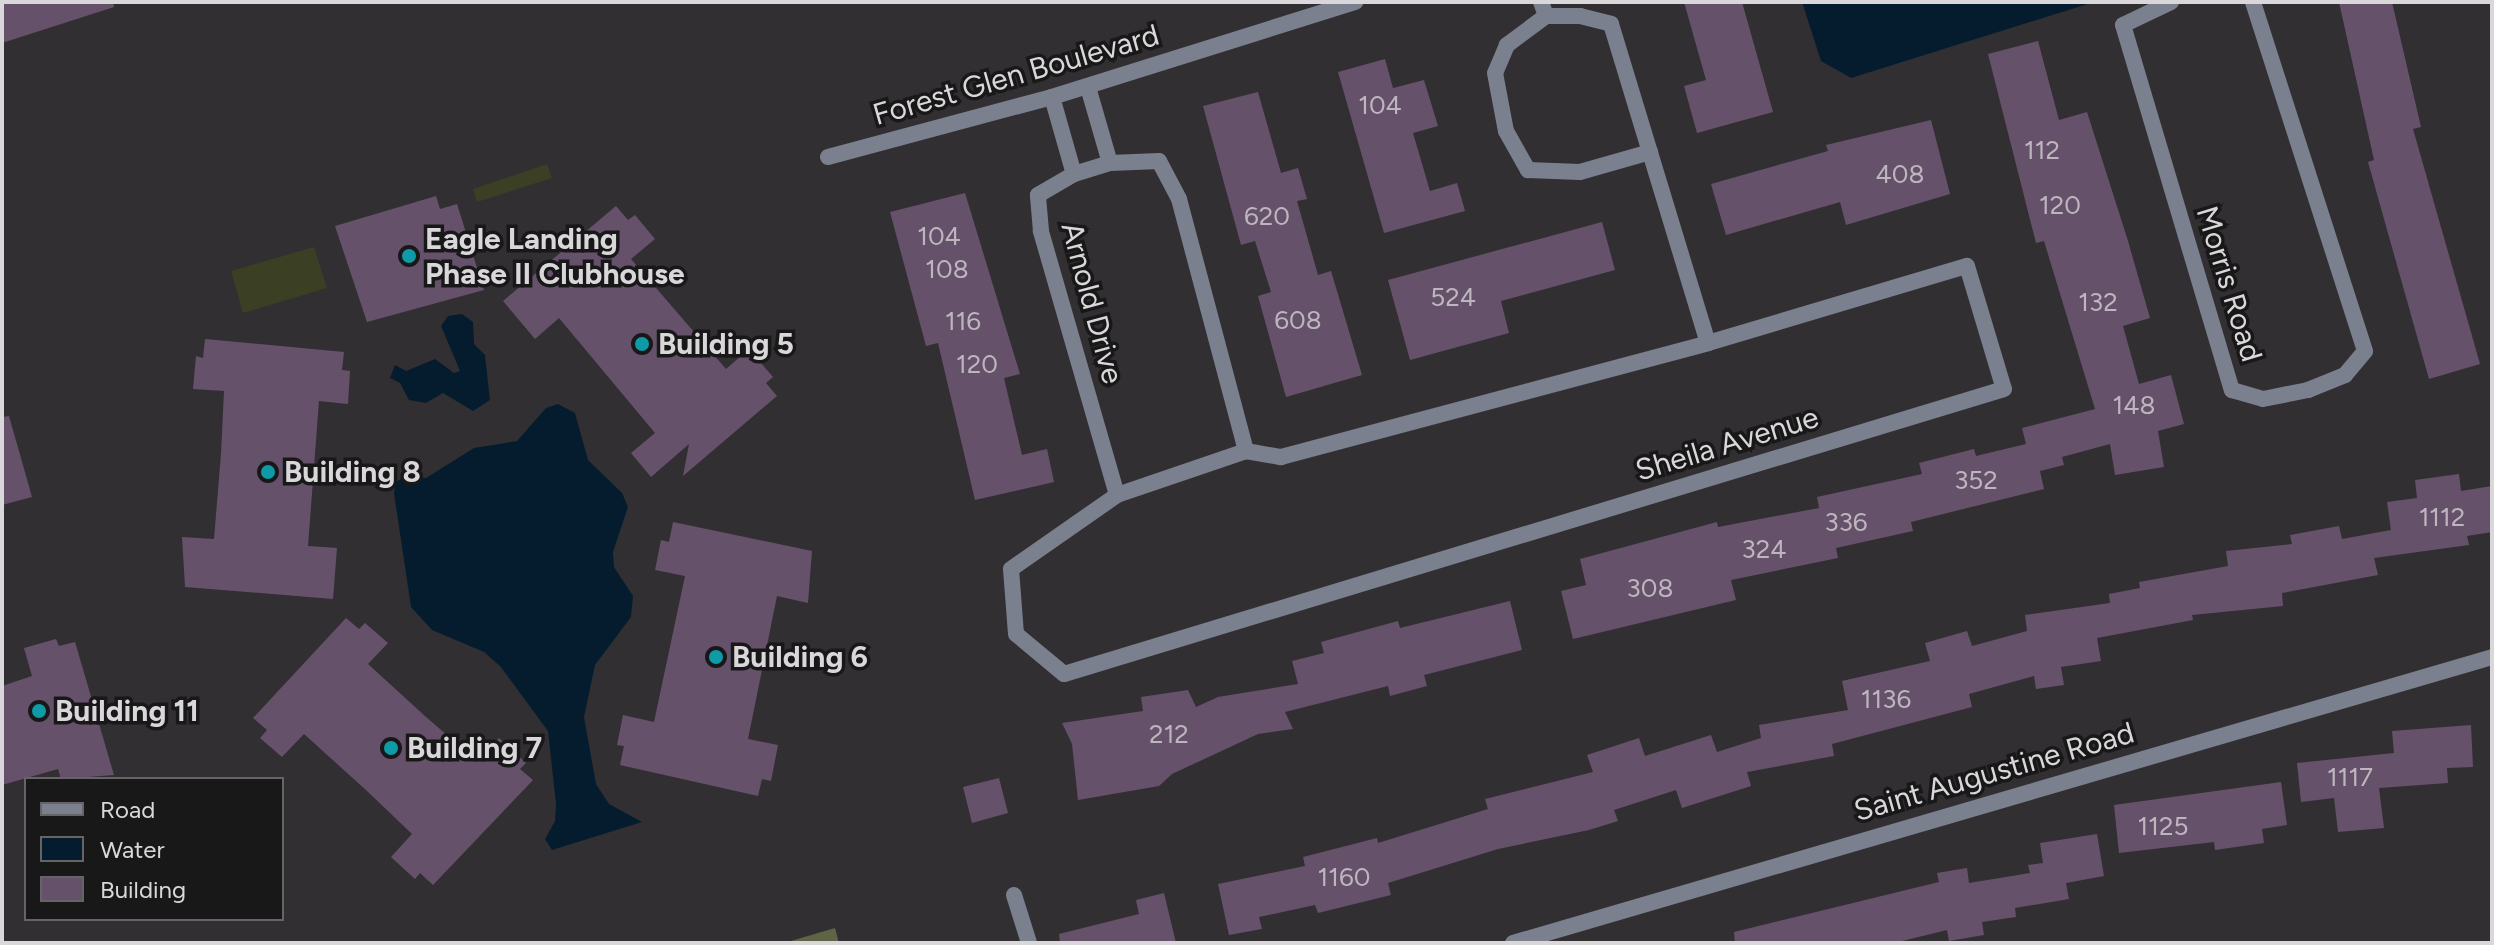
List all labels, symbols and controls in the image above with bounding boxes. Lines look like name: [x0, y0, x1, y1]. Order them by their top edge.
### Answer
street label: Forest Glen Boulevard: [869, 17, 1163, 133]
house number: 104: [1358, 90, 1402, 122]
house number: 112: [2024, 135, 2060, 167]
house number: 408: [1876, 159, 1924, 191]
house number: 120: [2039, 190, 2081, 222]
house number: 620: [1244, 201, 1290, 233]
street label: Morris Road: [2188, 202, 2270, 366]
street label: Arnold Drive: [1053, 218, 1131, 388]
place label: Eagle Landing Phase II Clubhouse: [425, 221, 685, 292]
house number: 104: [917, 221, 961, 253]
marker: Eagle Landing Phase II Clubhouse: [400, 247, 418, 265]
house number: 108: [925, 254, 969, 286]
house number: 524: [1430, 282, 1476, 314]
house number: 132: [2078, 287, 2118, 319]
house number: 608: [1274, 305, 1322, 337]
house number: 116: [945, 306, 981, 338]
place label: Building 5: [658, 326, 794, 362]
marker: Building 5: [633, 335, 651, 353]
house number: 120: [956, 349, 998, 381]
house number: 148: [2113, 390, 2155, 422]
street label: Sheila Avenue: [1631, 399, 1823, 489]
place label: Building 8: [284, 454, 421, 490]
marker: Building 8: [259, 463, 277, 481]
house number: 352: [1954, 465, 1998, 497]
house number: 1112: [2419, 502, 2465, 534]
house number: 336: [1824, 507, 1868, 539]
house number: 324: [1742, 534, 1786, 566]
house number: 308: [1627, 573, 1673, 605]
place label: Building 6: [732, 639, 868, 675]
marker: Building 6: [707, 648, 725, 666]
house number: 1136: [1861, 684, 1911, 716]
place label: Building 11: [55, 693, 199, 729]
marker: Building 11: [30, 702, 48, 720]
street label: Saint Augustine Road: [1850, 715, 2138, 829]
house number: 212: [1149, 719, 1189, 751]
place label: Building 7: [407, 730, 542, 766]
marker: Building 7: [382, 739, 400, 757]
house number: 1117: [2327, 762, 2373, 794]
legend: [24, 777, 284, 921]
text: Road: [100, 795, 155, 824]
house number: 1125: [2138, 811, 2188, 843]
text: Water: [100, 835, 165, 864]
house number: 1160: [1318, 862, 1370, 894]
text: Building: [100, 875, 186, 904]

